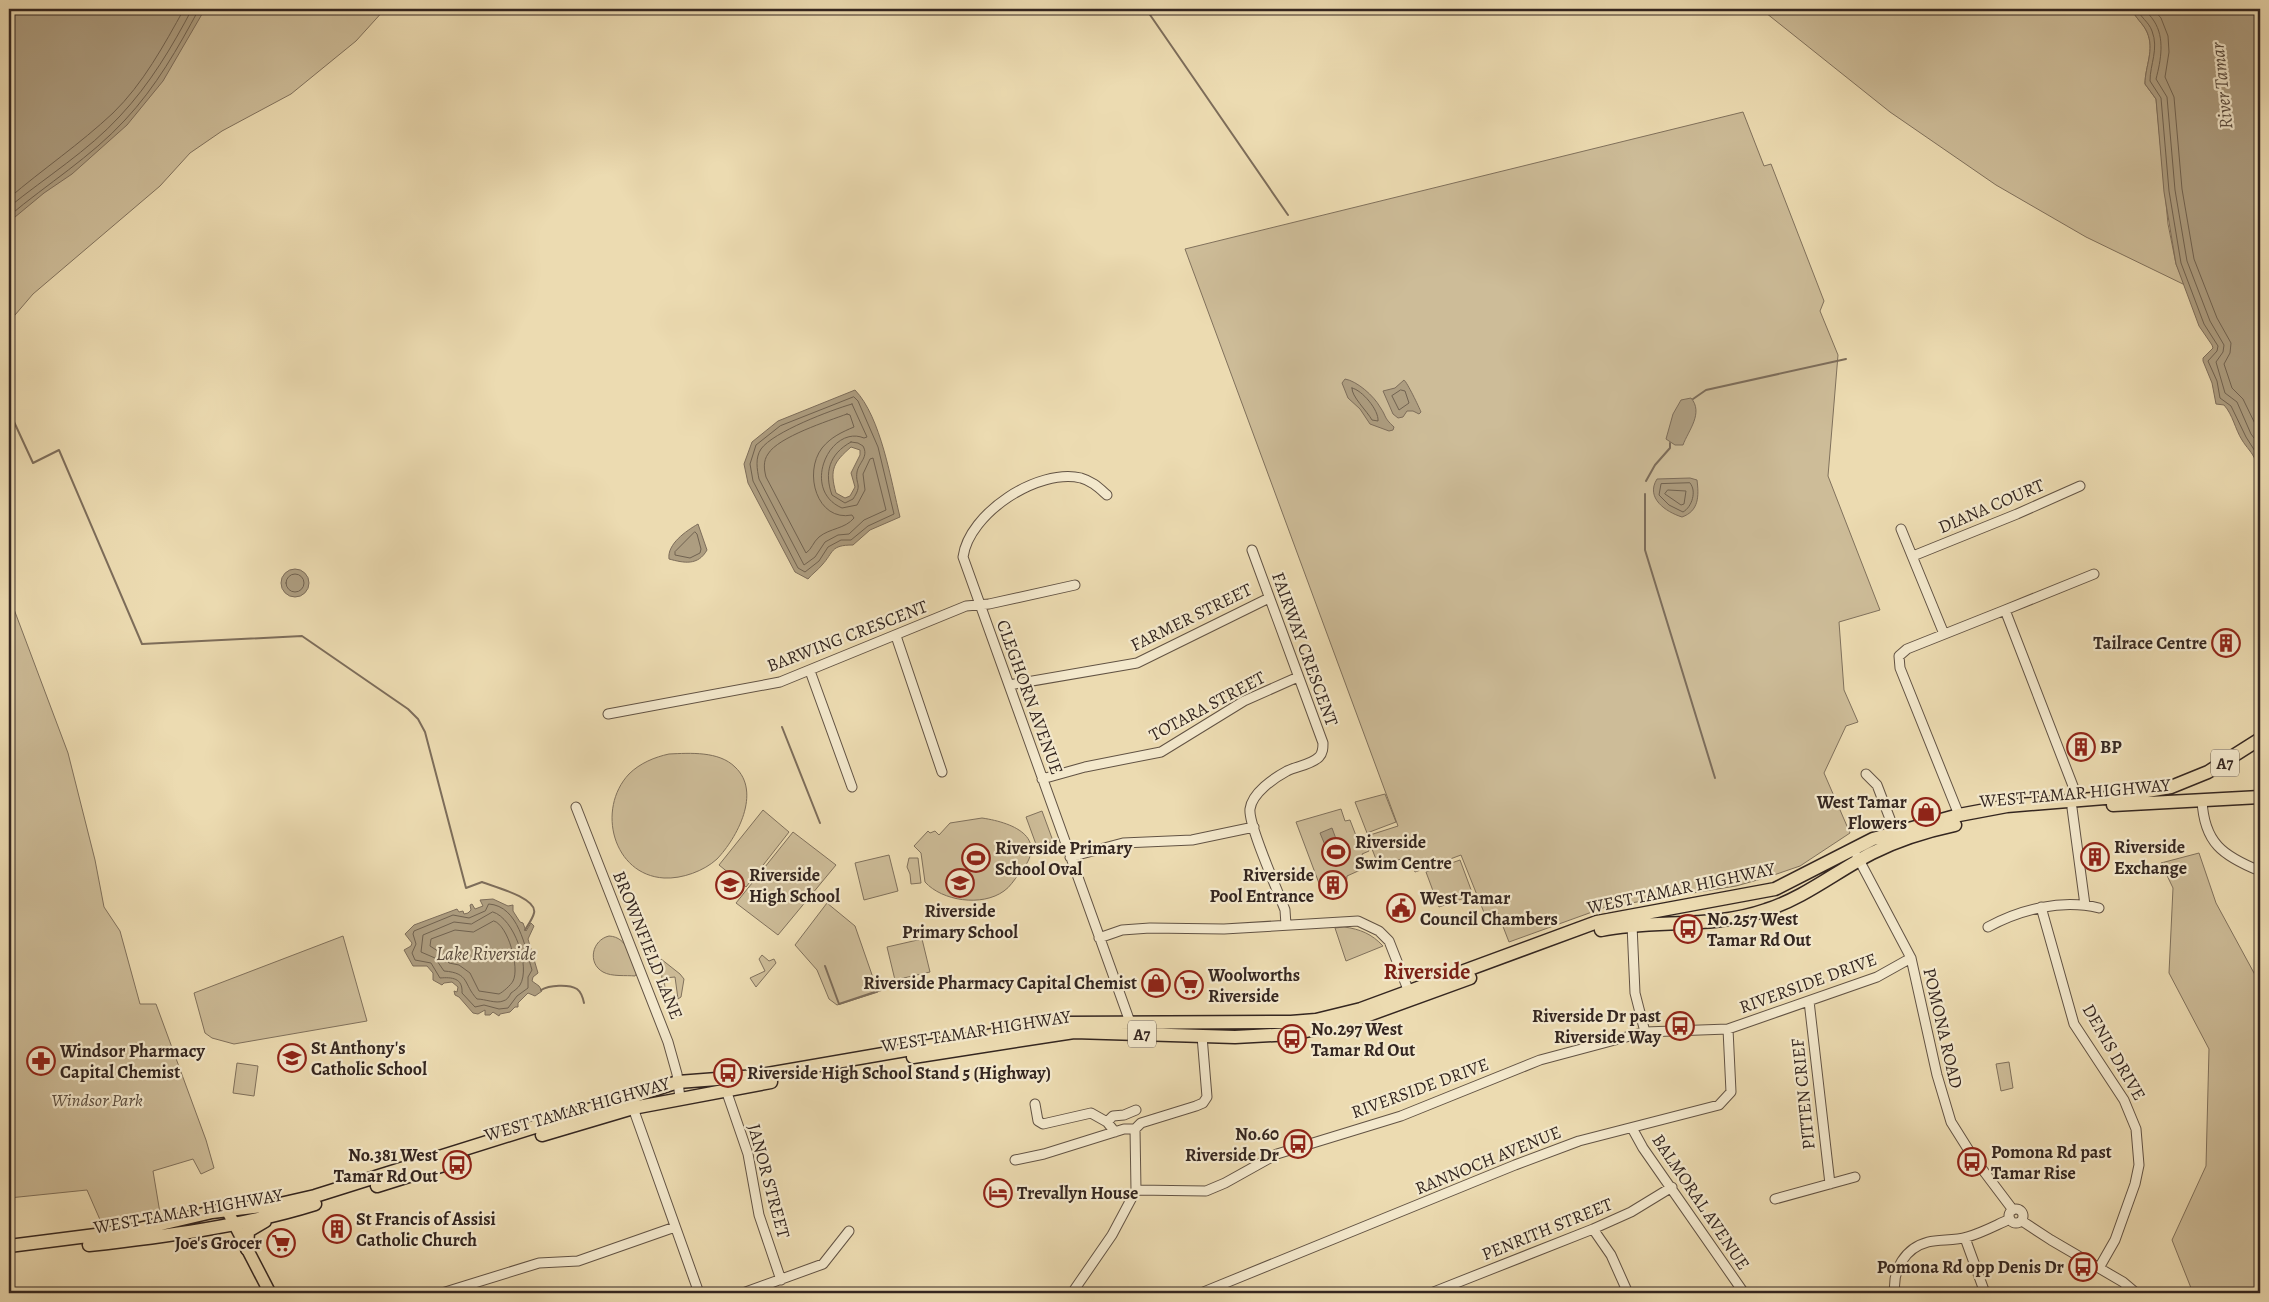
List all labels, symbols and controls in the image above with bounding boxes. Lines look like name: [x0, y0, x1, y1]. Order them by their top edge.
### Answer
water label: River Tamar: [2204, 40, 2239, 131]
street label: DIANA COURT: [1934, 473, 2048, 539]
street label: FAIRWAY CRESCENT: [1266, 569, 1344, 729]
street label: FARMER STREET: [1126, 577, 1256, 657]
street label: BARWING CRESCENT: [763, 594, 931, 678]
street label: CLEGHORN AVENUE: [991, 616, 1069, 778]
building icon: Tailrace Centre: [2211, 628, 2241, 658]
place label: Tailrace Centre: [2093, 631, 2207, 655]
street label: TOTARA STREET: [1145, 665, 1269, 747]
building icon: BP: [2066, 732, 2096, 762]
place label: BP: [2100, 735, 2122, 759]
road number: A7: [2211, 750, 2239, 776]
street label: WEST TAMAR HIGHWAY: [1977, 773, 2173, 813]
place label: West Tamar Flowers: [1816, 790, 1908, 835]
shop icon: West Tamar Flowers: [1911, 797, 1941, 827]
place label: Riverside Swim Centre: [1355, 830, 1452, 875]
place label: Riverside Exchange: [2114, 835, 2187, 880]
place label: Riverside Primary School Oval: [995, 836, 1133, 881]
sports icon: Riverside Swim Centre: [1321, 837, 1351, 867]
building icon: Riverside Exchange: [2080, 842, 2110, 872]
sports icon: Riverside Primary School Oval: [961, 843, 991, 873]
street label: WEST TAMAR HIGHWAY: [1584, 856, 1779, 920]
place label: Riverside High School: [749, 863, 840, 908]
place label: Riverside Pool Entrance: [1210, 863, 1314, 908]
street label: BROWNFIELD LANE: [607, 867, 689, 1023]
school or university icon: Riverside Primary School: [945, 868, 975, 898]
school or university icon: Riverside High School: [715, 870, 745, 900]
building icon: Riverside Pool Entrance: [1318, 870, 1348, 900]
place label: West Tamar Council Chambers: [1419, 886, 1558, 931]
public building icon: West Tamar Council Chambers: [1386, 893, 1416, 923]
place label: Riverside Primary School: [902, 899, 1018, 944]
place label: No.257 West Tamar Rd Out: [1707, 907, 1811, 952]
bus stop icon: No.257 West Tamar Rd Out: [1673, 914, 1703, 944]
water label: Lake Riverside: [436, 941, 536, 967]
street label: RIVERSIDE DRIVE: [1736, 947, 1880, 1019]
district label: Riverside: [1384, 957, 1470, 987]
place label: Woolworths Riverside: [1207, 963, 1300, 1008]
street label: POMONA ROAD: [1917, 965, 1969, 1091]
shop icon: Riverside Pharmacy Capital Chemist: [1141, 968, 1171, 998]
supermarket icon: Woolworths Riverside: [1174, 970, 1204, 1000]
place label: Riverside Pharmacy Capital Chemist: [863, 971, 1137, 995]
street label: DENIS DRIVE: [2077, 999, 2151, 1105]
street label: WEST TAMAR HIGHWAY: [878, 1004, 1074, 1058]
place label: Riverside Dr past Riverside Way: [1532, 1004, 1662, 1049]
bus stop icon: Riverside Dr past Riverside Way: [1665, 1011, 1695, 1041]
place label: No.297 West Tamar Rd Out: [1311, 1017, 1415, 1062]
road number: A7: [1128, 1021, 1156, 1048]
bus stop icon: No.297 West Tamar Rd Out: [1277, 1024, 1307, 1054]
place label: St Anthony's Catholic School: [311, 1036, 427, 1081]
street label: PITTEN CRIEF: [1785, 1037, 1821, 1151]
place label: Windsor Pharmacy Capital Chemist: [59, 1039, 205, 1084]
school or university icon: St Anthony's Catholic School: [277, 1043, 307, 1073]
pharmacy icon: Windsor Pharmacy Capital Chemist: [26, 1046, 56, 1076]
street label: RIVERSIDE DRIVE: [1348, 1052, 1492, 1124]
bus stop icon: Riverside High School Stand 5 (Highway): [713, 1058, 743, 1088]
place label: Riverside High School Stand 5 (Highway): [747, 1061, 1051, 1085]
street label: WEST TAMAR HIGHWAY: [481, 1071, 674, 1147]
park label: Windsor Park: [51, 1088, 143, 1112]
street label: RANNOCH AVENUE: [1411, 1120, 1565, 1200]
street label: JANOR STREET: [742, 1121, 796, 1241]
place label: No.60 Riverside Dr: [1185, 1122, 1280, 1167]
bus stop icon: No.60 Riverside Dr: [1283, 1129, 1313, 1159]
street label: BALMORAL AVENUE: [1647, 1129, 1755, 1275]
place label: Pomona Rd past Tamar Rise: [1991, 1140, 2112, 1185]
place label: No.381 West Tamar Rd Out: [334, 1143, 438, 1188]
bus stop icon: Pomona Rd past Tamar Rise: [1957, 1147, 1987, 1177]
bus stop icon: No.381 West Tamar Rd Out: [442, 1150, 472, 1180]
hotel icon: Trevallyn House: [983, 1178, 1013, 1208]
place label: Trevallyn House: [1017, 1181, 1138, 1205]
street label: WEST TAMAR HIGHWAY: [91, 1182, 286, 1240]
street label: PENRITH STREET: [1478, 1192, 1616, 1266]
place label: St Francis of Assisi Catholic Church: [356, 1207, 496, 1252]
building icon: St Francis of Assisi Catholic Church: [322, 1214, 352, 1244]
supermarket icon: Joe's Grocer: [266, 1228, 296, 1258]
place label: Joe's Grocer: [175, 1231, 263, 1255]
bus stop icon: Pomona Rd opp Denis Dr: [2068, 1252, 2098, 1282]
place label: Pomona Rd opp Denis Dr: [1877, 1255, 2065, 1279]

